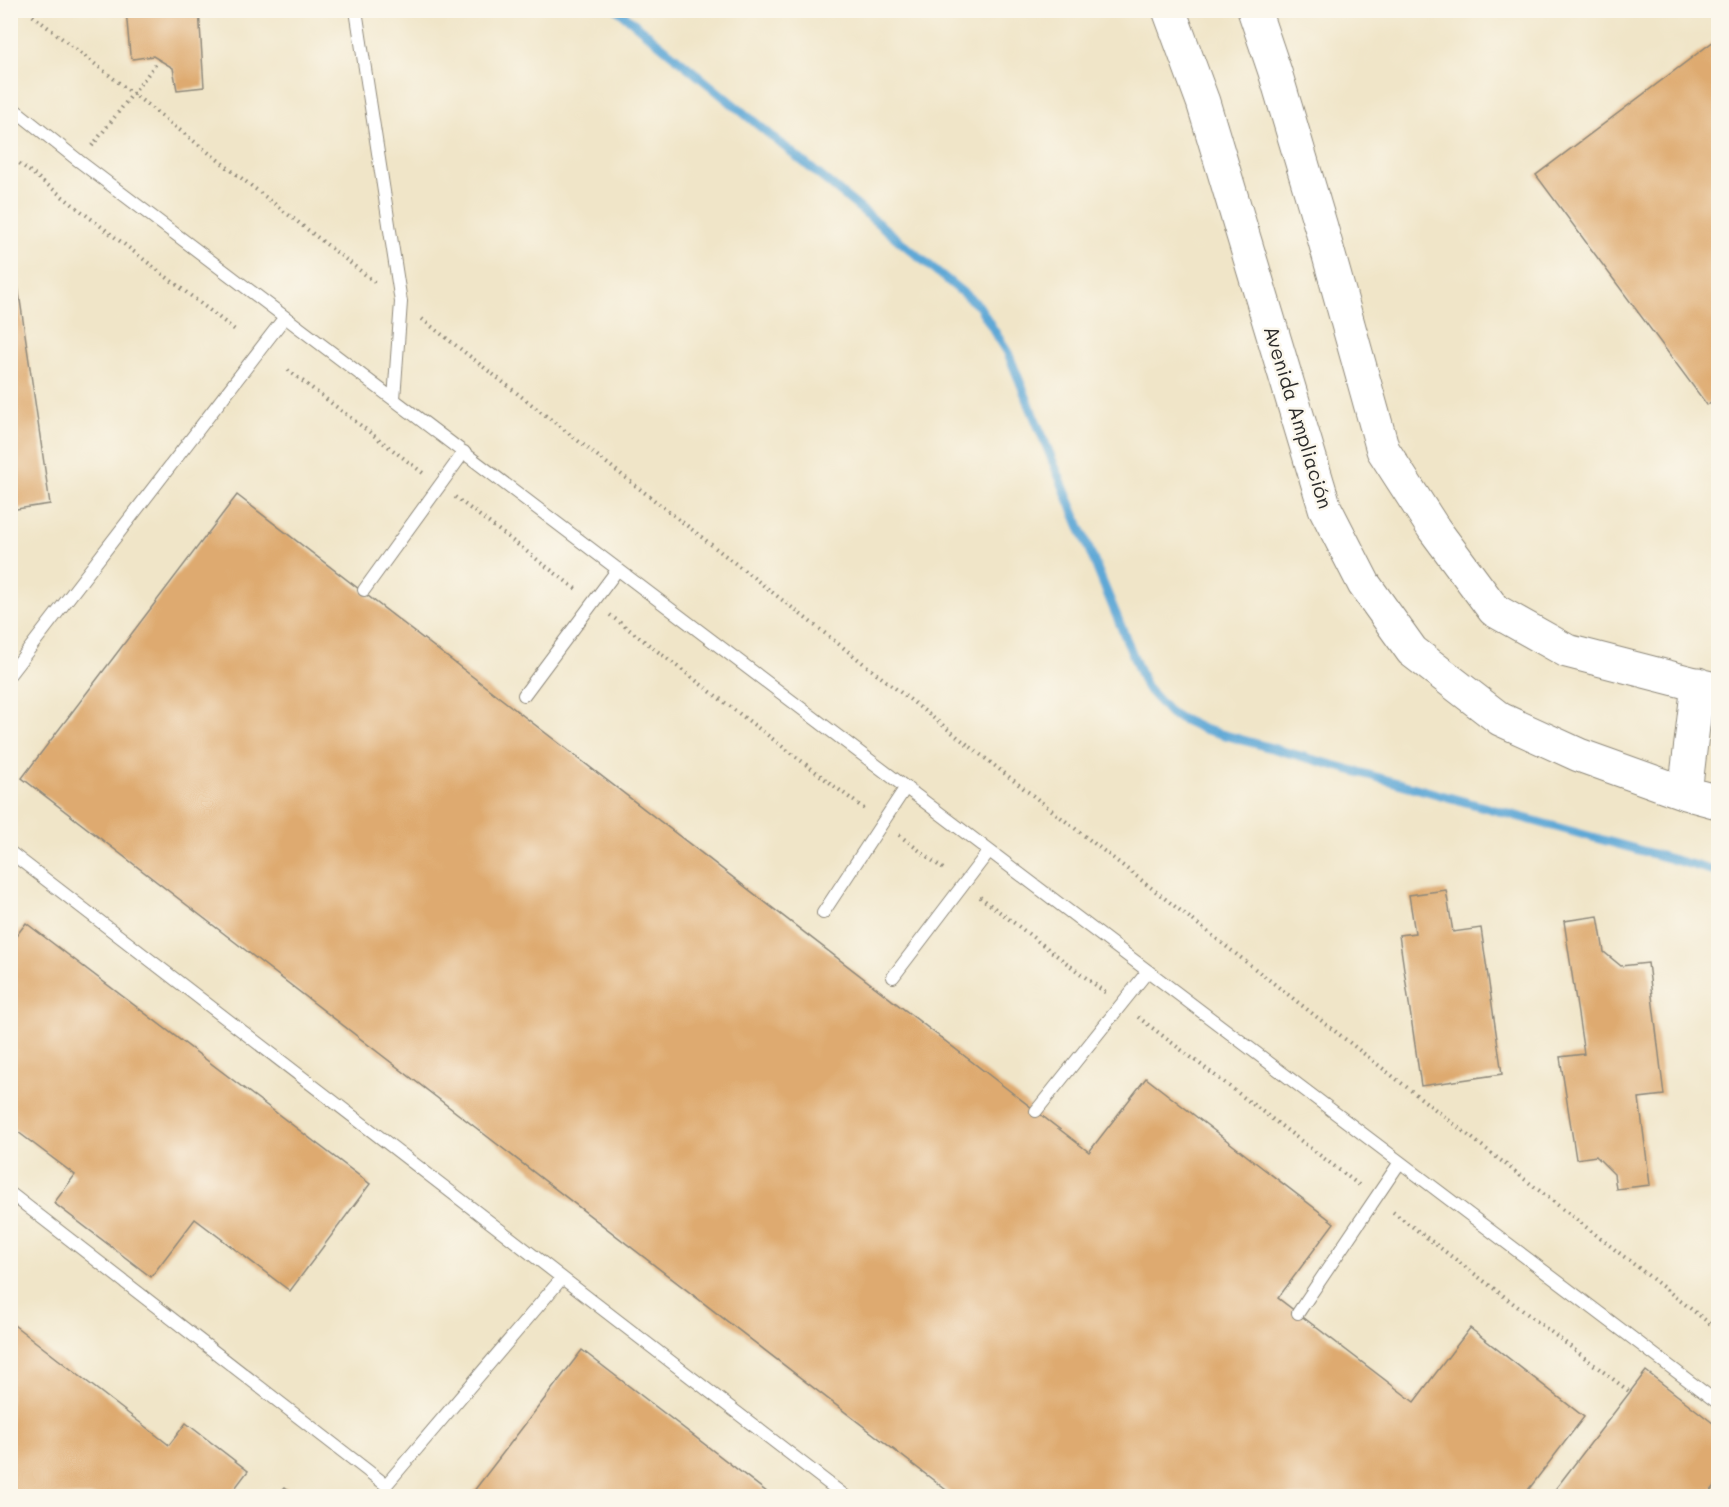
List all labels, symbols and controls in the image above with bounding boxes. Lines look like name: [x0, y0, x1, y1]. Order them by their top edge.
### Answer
street label: Avenida Ampliación: [1259, 322, 1339, 512]

